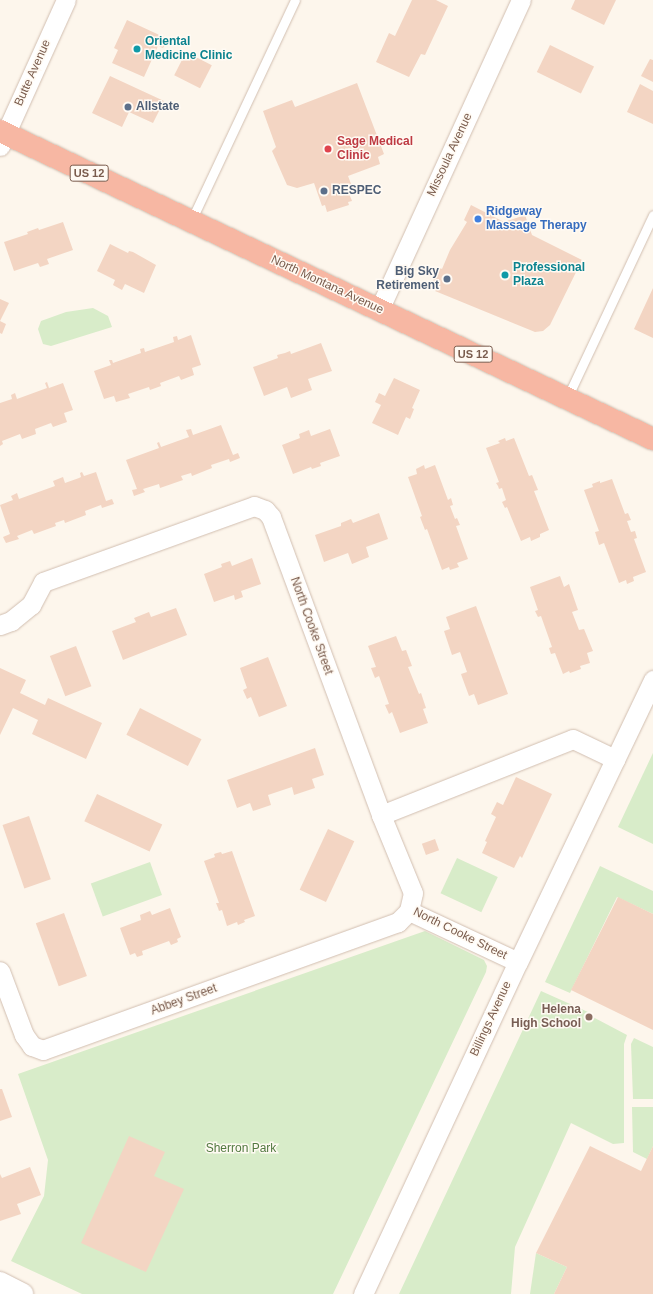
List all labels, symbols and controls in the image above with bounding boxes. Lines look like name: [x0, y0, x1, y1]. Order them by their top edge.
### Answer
place label: Oriental Medicine Clinic: [145, 35, 232, 63]
street label: Butte Avenue: [12, 37, 54, 109]
marker: Oriental Medicine Clinic: [132, 44, 142, 54]
place label: Allstate: [136, 100, 179, 114]
marker: Allstate: [123, 102, 133, 112]
street label: Missoula Avenue: [424, 111, 476, 199]
place label: Sage Medical Clinic: [337, 135, 413, 163]
marker: Sage Medical Clinic: [322, 143, 334, 155]
road number: US 12: [69, 164, 109, 182]
place label: RESPEC: [332, 184, 381, 198]
marker: RESPEC: [319, 186, 329, 196]
place label: Ridgeway Massage Therapy: [486, 205, 587, 233]
marker: Ridgeway Massage Therapy: [473, 214, 483, 224]
street label: North Montana Avenue: [268, 252, 386, 318]
place label: Professional Plaza: [513, 261, 585, 289]
place label: Big Sky Retirement: [376, 265, 439, 293]
marker: Professional Plaza: [500, 270, 510, 280]
marker: Big Sky Retirement: [442, 274, 452, 284]
road number: US 12: [453, 345, 493, 363]
street label: North Cooke Street: [287, 575, 335, 677]
street label: North Cooke Street: [411, 905, 509, 963]
street label: Billings Avenue: [467, 979, 515, 1059]
street label: Abbey Street: [149, 981, 219, 1019]
place label: Helena High School: [511, 1003, 581, 1031]
marker: Helena High School: [584, 1012, 594, 1022]
park label: Sherron Park: [206, 1142, 276, 1156]

